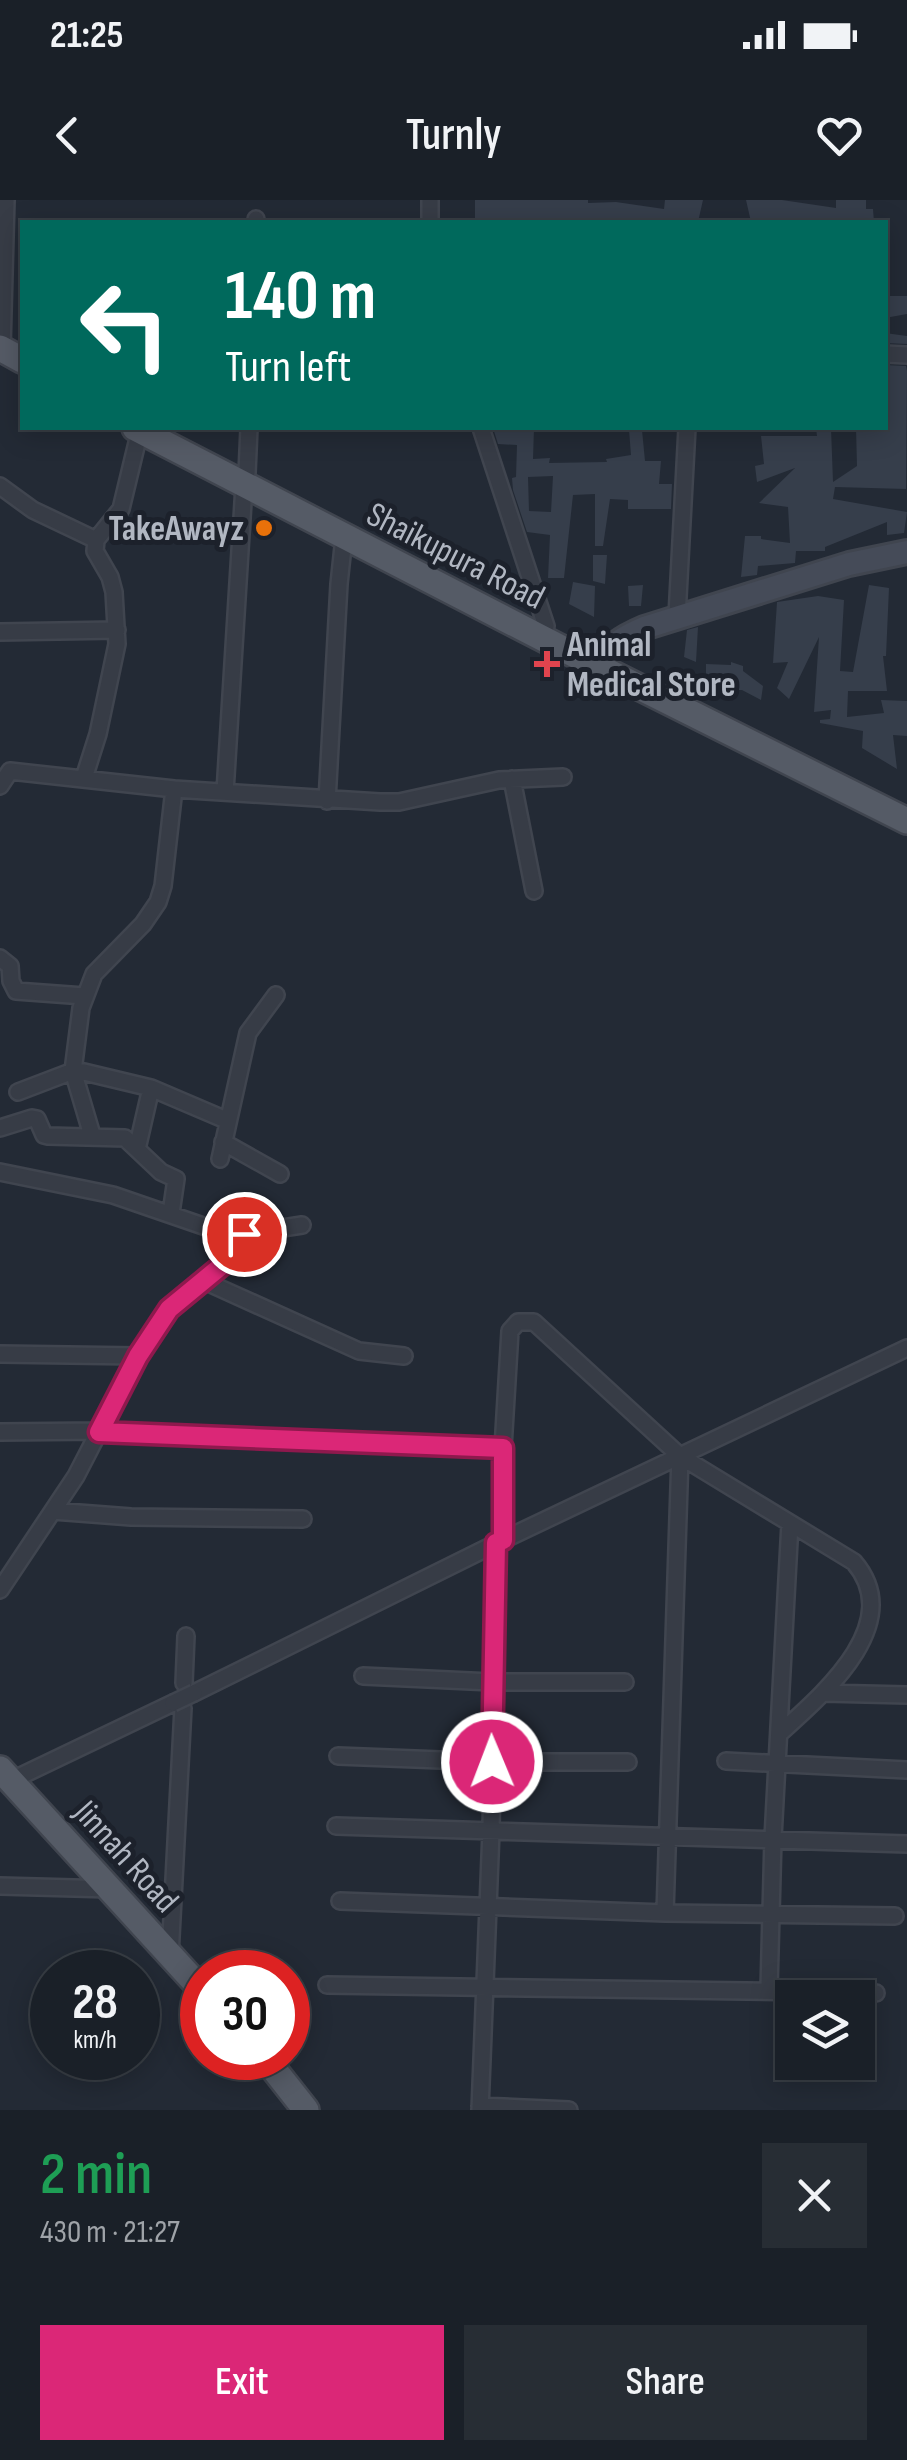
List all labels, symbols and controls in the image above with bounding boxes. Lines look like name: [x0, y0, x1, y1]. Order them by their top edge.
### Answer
text: 21:25: [50, 13, 123, 58]
icon: back: [40, 108, 95, 163]
text: Turnly: [406, 108, 501, 163]
icon: heart: [812, 108, 867, 163]
text: 140 m: [225, 255, 376, 339]
icon: left: [60, 260, 190, 390]
text: Turn left: [225, 340, 351, 395]
street label: Shaikupura Road: [359, 493, 551, 620]
place label: TakeAwayz: [109, 508, 244, 551]
marker: TakeAwayz: [253, 517, 275, 539]
place label: Animal Medical Store: [566, 624, 736, 707]
marker: Animal Medical Store: [536, 653, 558, 675]
pin: [202, 1192, 287, 1277]
icon: arrive: [217, 1207, 272, 1262]
position arrow: [440, 1710, 544, 1814]
street label: Jinnah Road: [64, 1791, 187, 1922]
speed limit sign: 30: [180, 1950, 310, 2080]
text: 28: [72, 1973, 118, 2033]
map controls: [775, 1980, 875, 2080]
button: layers: [775, 1980, 875, 2080]
text: km/h: [73, 2025, 117, 2056]
text: 2 min: [40, 2139, 152, 2211]
button: close: [762, 2143, 867, 2248]
text: 430 m · 21:27: [40, 2213, 180, 2252]
button: Exit: [40, 2325, 444, 2440]
button: Share: [464, 2325, 867, 2440]

